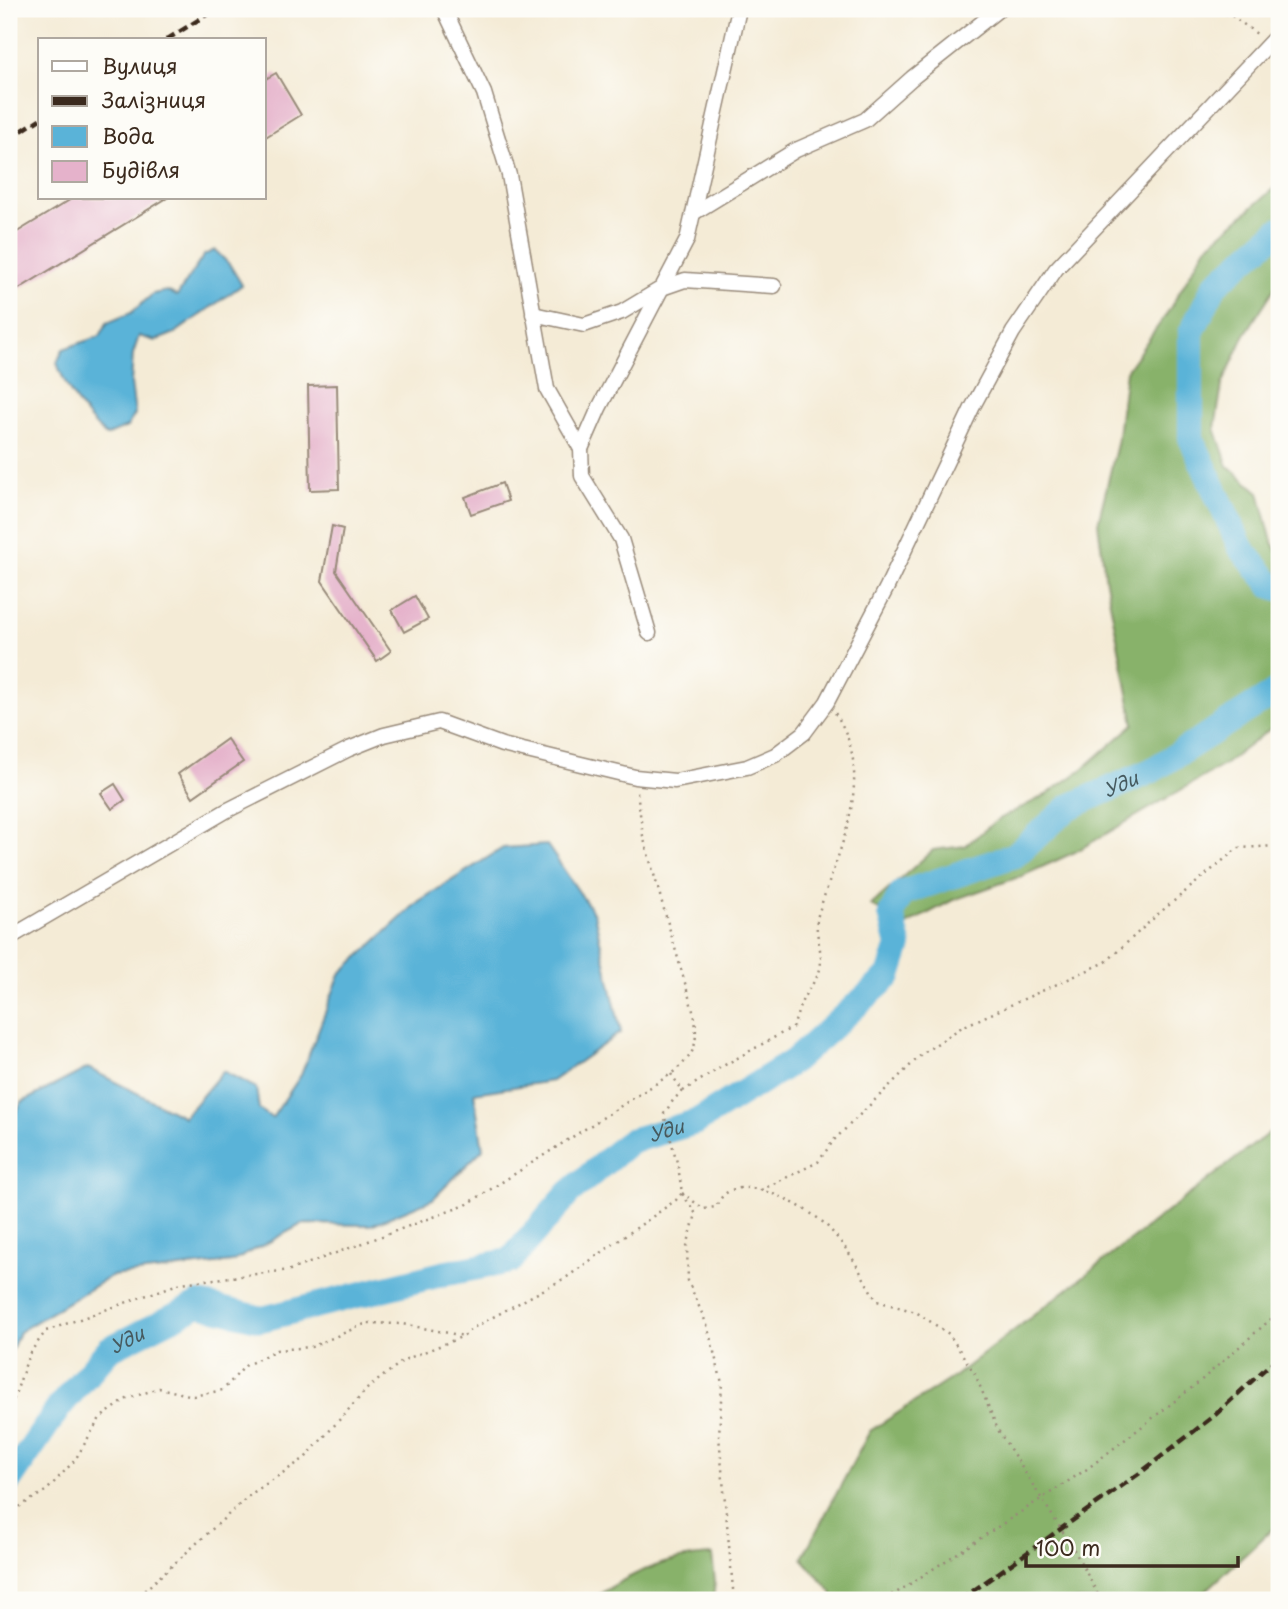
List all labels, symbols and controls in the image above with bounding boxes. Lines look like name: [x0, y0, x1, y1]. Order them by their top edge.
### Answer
legend: [38, 38, 266, 200]
text: Вулиця: [102, 49, 178, 81]
text: Залізниця: [101, 83, 206, 115]
text: Вода: [102, 119, 154, 151]
text: Будівля: [102, 153, 180, 185]
water label: Уди: [1098, 763, 1144, 803]
water label: Уди: [645, 1111, 689, 1148]
water label: Уди: [104, 1318, 150, 1360]
scale bar: [1026, 1525, 1237, 1569]
text: 100 m: [1036, 1531, 1100, 1563]

